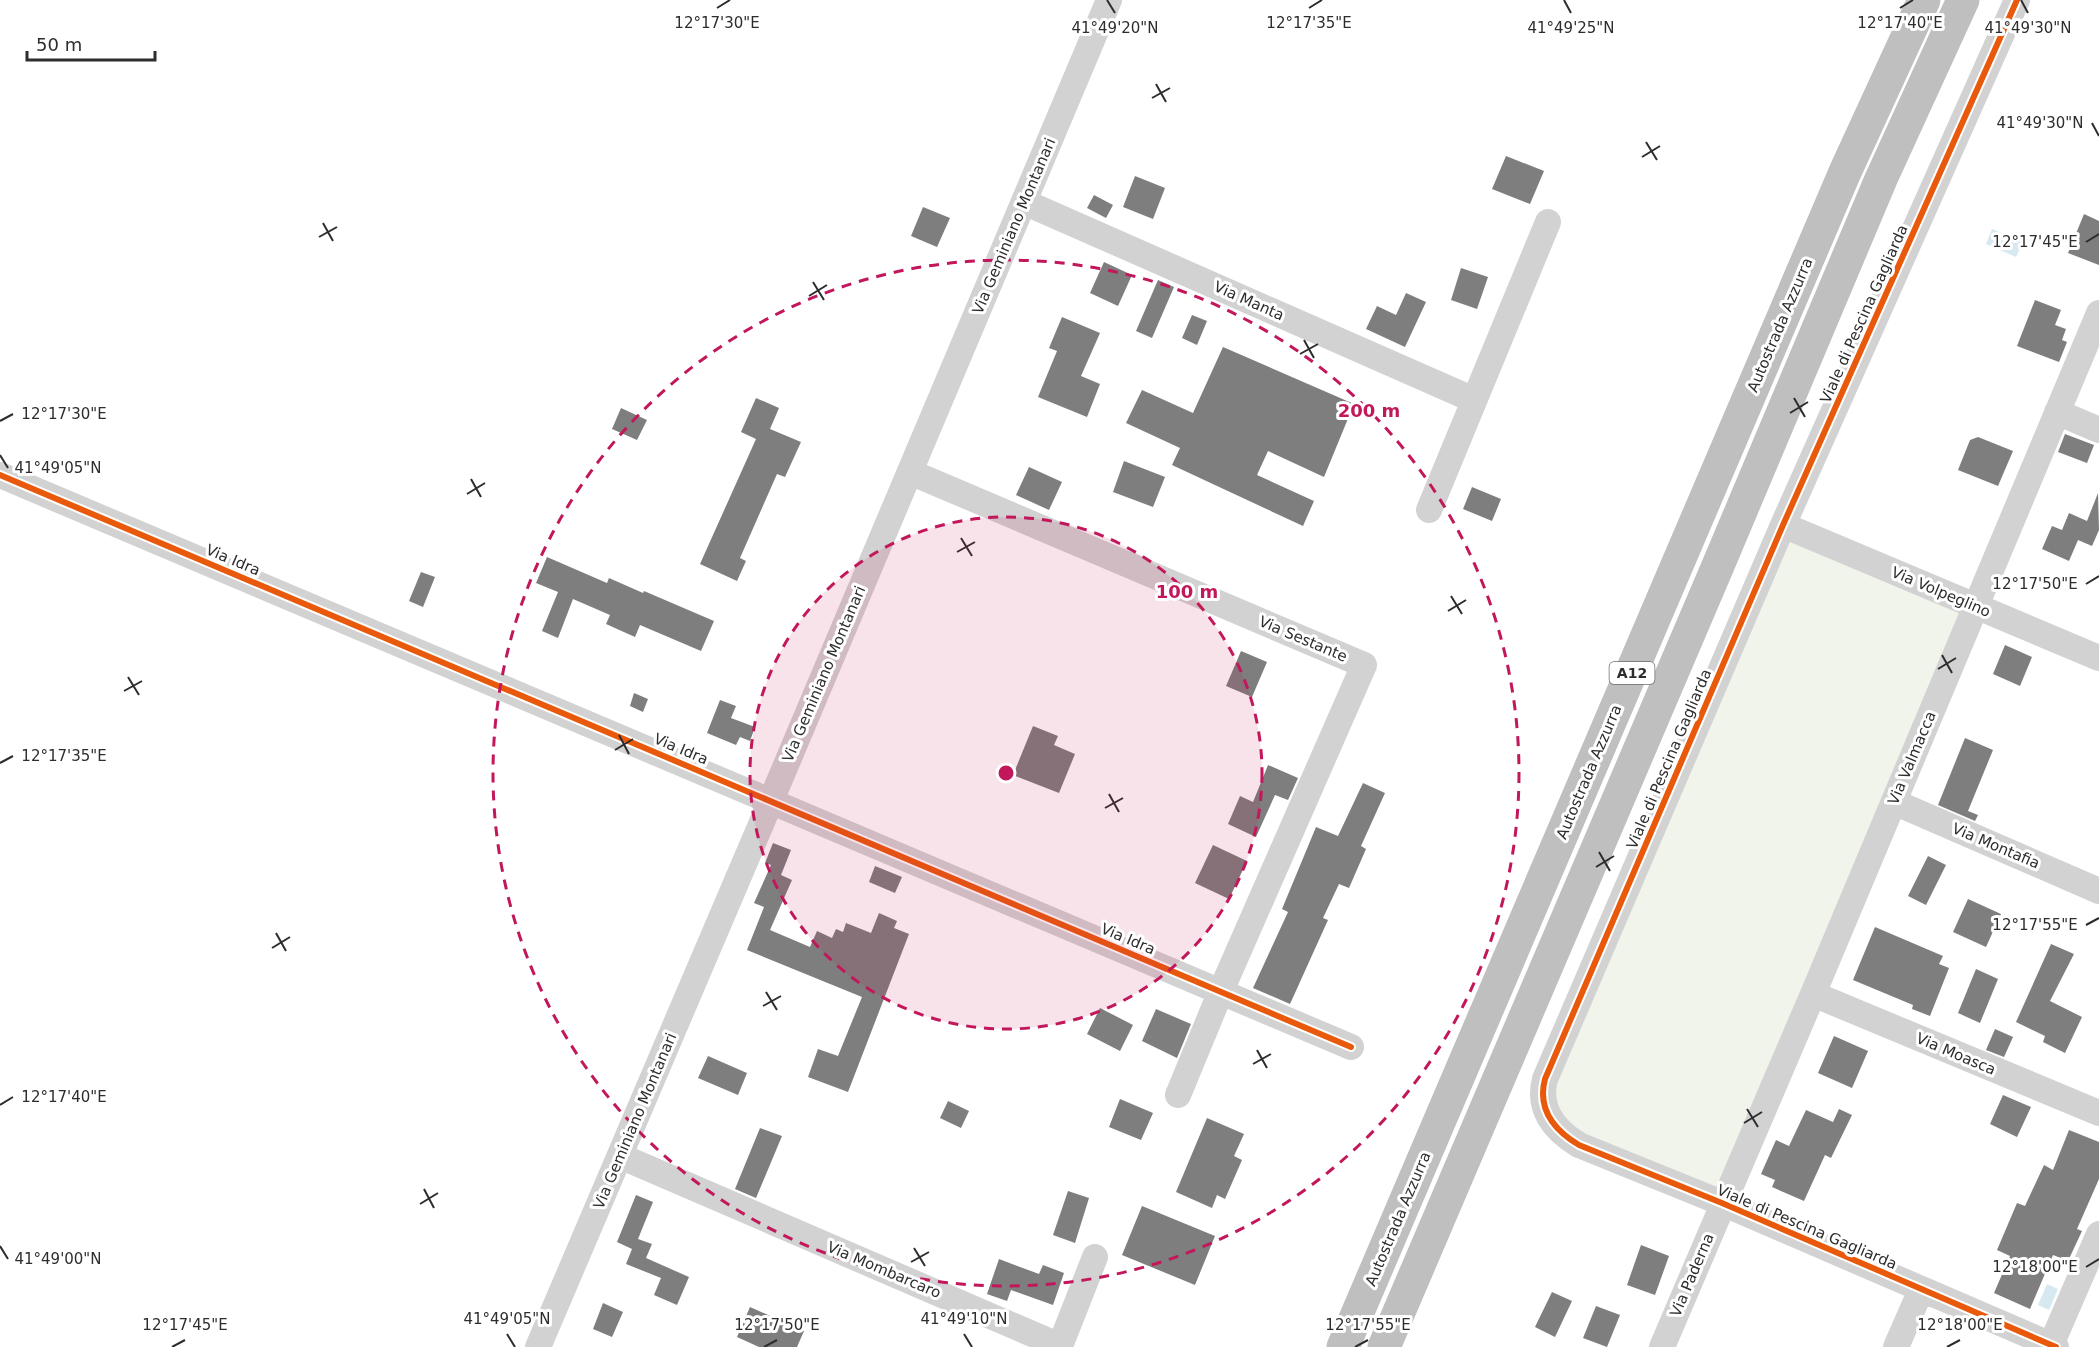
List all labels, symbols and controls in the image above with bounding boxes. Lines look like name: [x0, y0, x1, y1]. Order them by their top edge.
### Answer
text: 12°17'30"E: [674, 14, 760, 32]
text: 12°17'35"E: [1266, 14, 1352, 32]
text: 12°17'40"E: [1857, 14, 1943, 32]
text: 41°49'20"N: [1071, 19, 1159, 37]
text: 41°49'25"N: [1527, 19, 1615, 37]
text: 41°49'30"N: [1984, 19, 2072, 37]
scale bar: [27, 24, 154, 62]
text: 50 m: [36, 34, 82, 55]
text: 41°49'30"N: [1996, 114, 2084, 132]
street label: Via Geminiano Montanari: [969, 135, 1059, 317]
street label: Viale di Pescina Gagliarda: [1816, 222, 1912, 406]
text: 12°17'45"E: [1992, 233, 2078, 251]
street label: Autostrada Azzurra: [1744, 255, 1816, 395]
street label: Via Manta: [1211, 278, 1287, 324]
text: 200 m: [1338, 400, 1400, 421]
text: 12°17'30"E: [21, 405, 107, 423]
text: 41°49'05"N: [14, 459, 102, 477]
street label: Via Idra: [203, 541, 263, 579]
street label: Via Volpeglino: [1889, 563, 1993, 621]
text: 12°17'50"E: [1992, 575, 2078, 593]
text: 100 m: [1156, 581, 1218, 602]
street label: Via Geminiano Montanari: [779, 583, 869, 765]
street label: Via Sestante: [1256, 612, 1350, 666]
road number: A12: [1610, 662, 1654, 684]
street label: Viale di Pescina Gagliarda: [1623, 666, 1715, 852]
street label: Autostrada Azzurra: [1553, 702, 1625, 842]
street label: Via Valmacca: [1884, 708, 1940, 808]
street label: Via Idra: [651, 730, 711, 768]
text: 12°17'35"E: [21, 747, 107, 765]
centre of rings: [996, 763, 1016, 783]
street label: Via Montafia: [1949, 819, 2043, 873]
text: 12°17'55"E: [1992, 916, 2078, 934]
street label: Via Idra: [1098, 920, 1158, 958]
street label: Via Moasca: [1914, 1029, 1998, 1079]
street label: Via Geminiano Montanari: [590, 1030, 680, 1212]
text: 12°17'40"E: [21, 1088, 107, 1106]
street label: Autostrada Azzurra: [1362, 1149, 1434, 1289]
street label: Viale di Pescina Gagliarda: [1714, 1181, 1900, 1273]
street label: Via Paderna: [1666, 1231, 1718, 1319]
street label: Via Mombarcaro: [824, 1238, 944, 1302]
text: 41°49'00"N: [14, 1250, 102, 1268]
text: 12°18'00"E: [1992, 1258, 2078, 1276]
text: 41°49'05"N: [463, 1310, 551, 1328]
text: 41°49'10"N: [920, 1310, 1008, 1328]
text: 12°17'45"E: [142, 1316, 228, 1334]
text: 12°17'50"E: [734, 1316, 820, 1334]
text: 12°17'55"E: [1325, 1316, 1411, 1334]
text: 12°18'00"E: [1917, 1316, 2003, 1334]

